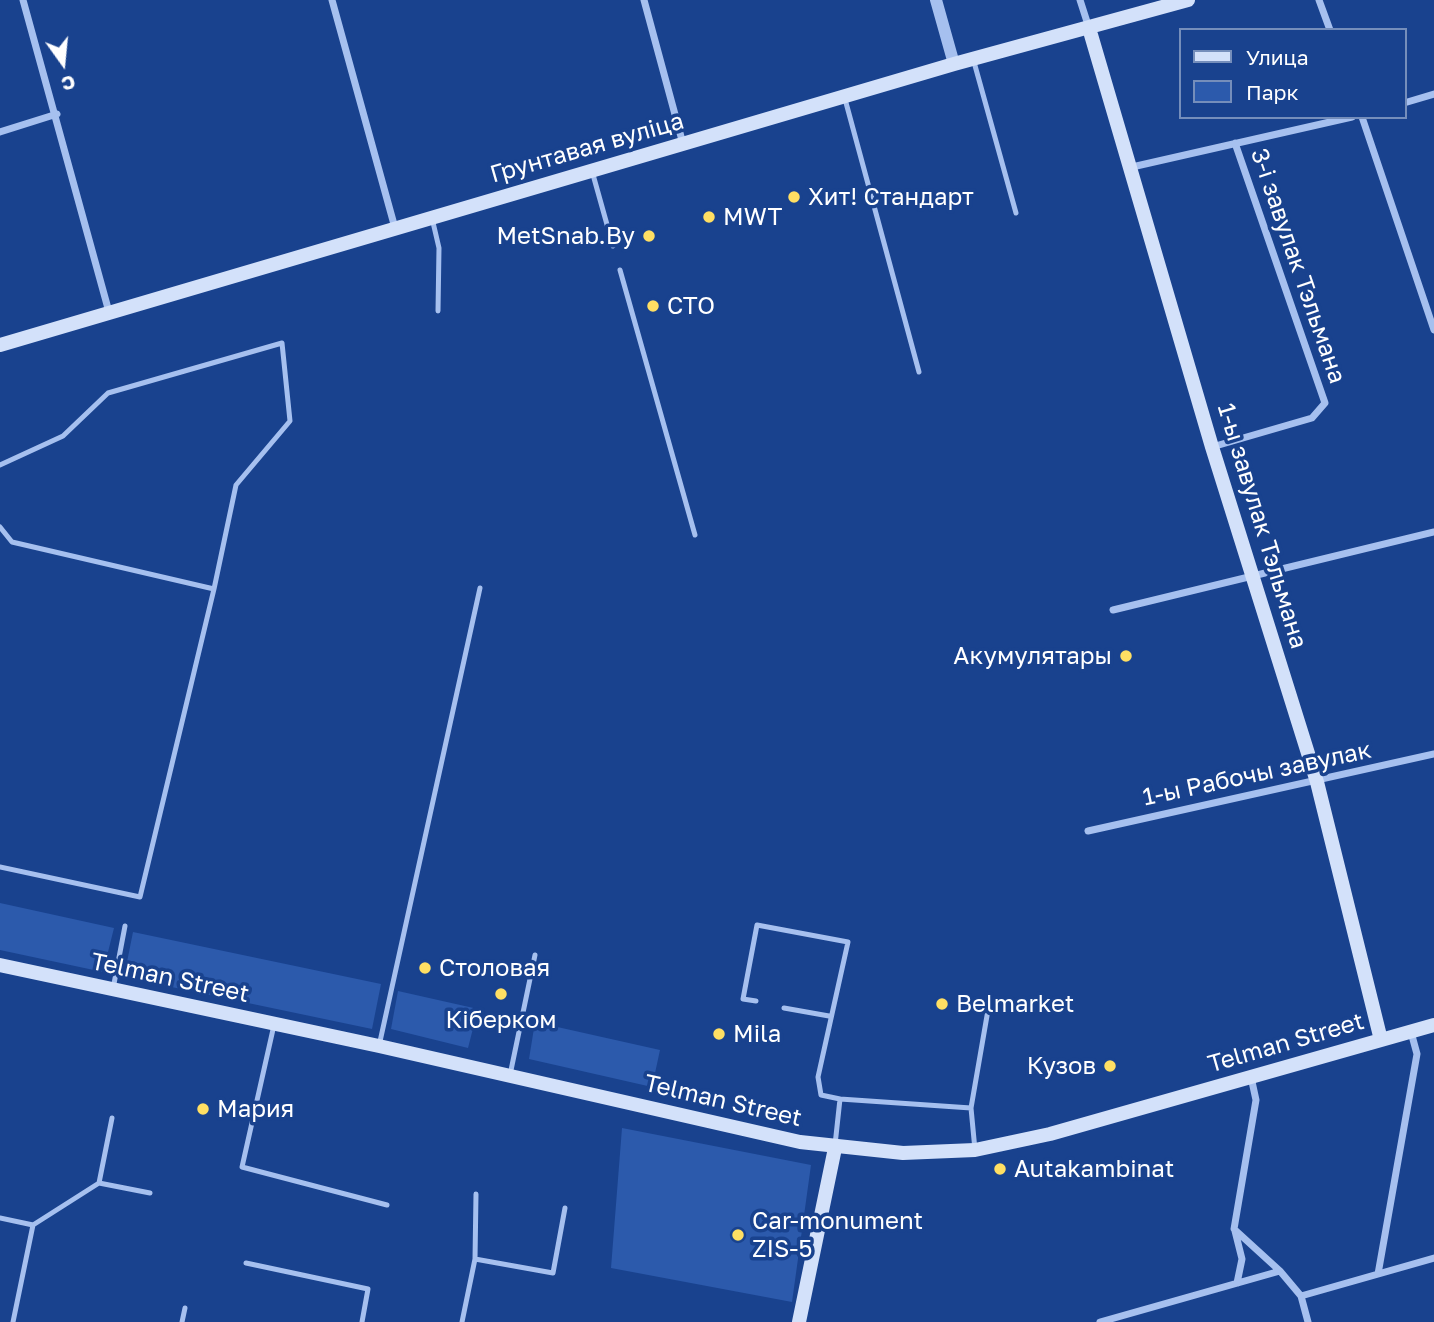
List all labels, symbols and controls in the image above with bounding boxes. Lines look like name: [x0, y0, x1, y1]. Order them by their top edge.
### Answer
north arrow: [28, 28, 98, 98]
legend: [1178, 28, 1406, 119]
text: Улица: [1246, 44, 1309, 70]
text: С: [59, 71, 78, 97]
text: Парк: [1246, 79, 1299, 105]
street label: Грунтавая вуліца: [487, 107, 687, 189]
street label: 3-і завулак Тэльмана: [1244, 145, 1352, 387]
place label: Хит! Стандарт: [808, 183, 974, 211]
marker: Хит! Стандарт: [786, 189, 802, 205]
place label: MWT: [723, 203, 782, 231]
marker: MWT: [701, 209, 717, 225]
place label: MetSnab.By: [496, 222, 635, 250]
marker: MetSnab.By: [641, 228, 657, 244]
place label: СТО: [667, 292, 715, 320]
marker: СТО: [645, 298, 661, 314]
street label: 1-ы завулак Тэльмана: [1211, 400, 1313, 652]
place label: Акумулятары: [953, 642, 1112, 670]
marker: Акумулятары: [1118, 648, 1134, 664]
street label: 1-ы Рабочы завулак: [1140, 736, 1374, 812]
street label: Telman Street: [88, 947, 252, 1009]
place label: Столовая: [439, 954, 550, 982]
marker: Столовая: [417, 960, 433, 976]
marker: Кіберком: [493, 986, 509, 1002]
place label: Belmarket: [956, 990, 1074, 1018]
marker: Belmarket: [934, 996, 950, 1012]
place label: Кіберком: [445, 1006, 557, 1034]
street label: Telman Street: [1205, 1007, 1367, 1079]
place label: Mila: [733, 1020, 781, 1048]
marker: Mila: [711, 1026, 727, 1042]
place label: Кузов: [1027, 1052, 1096, 1080]
marker: Кузов: [1102, 1058, 1118, 1074]
street label: Telman Street: [641, 1069, 805, 1133]
place label: Мария: [217, 1095, 294, 1123]
marker: Мария: [195, 1101, 211, 1117]
place label: Autakambinat: [1014, 1155, 1174, 1183]
marker: Autakambinat: [992, 1161, 1008, 1177]
place label: Car-monument ZIS-5: [752, 1207, 923, 1263]
marker: Car-monument ZIS-5: [730, 1227, 746, 1243]

